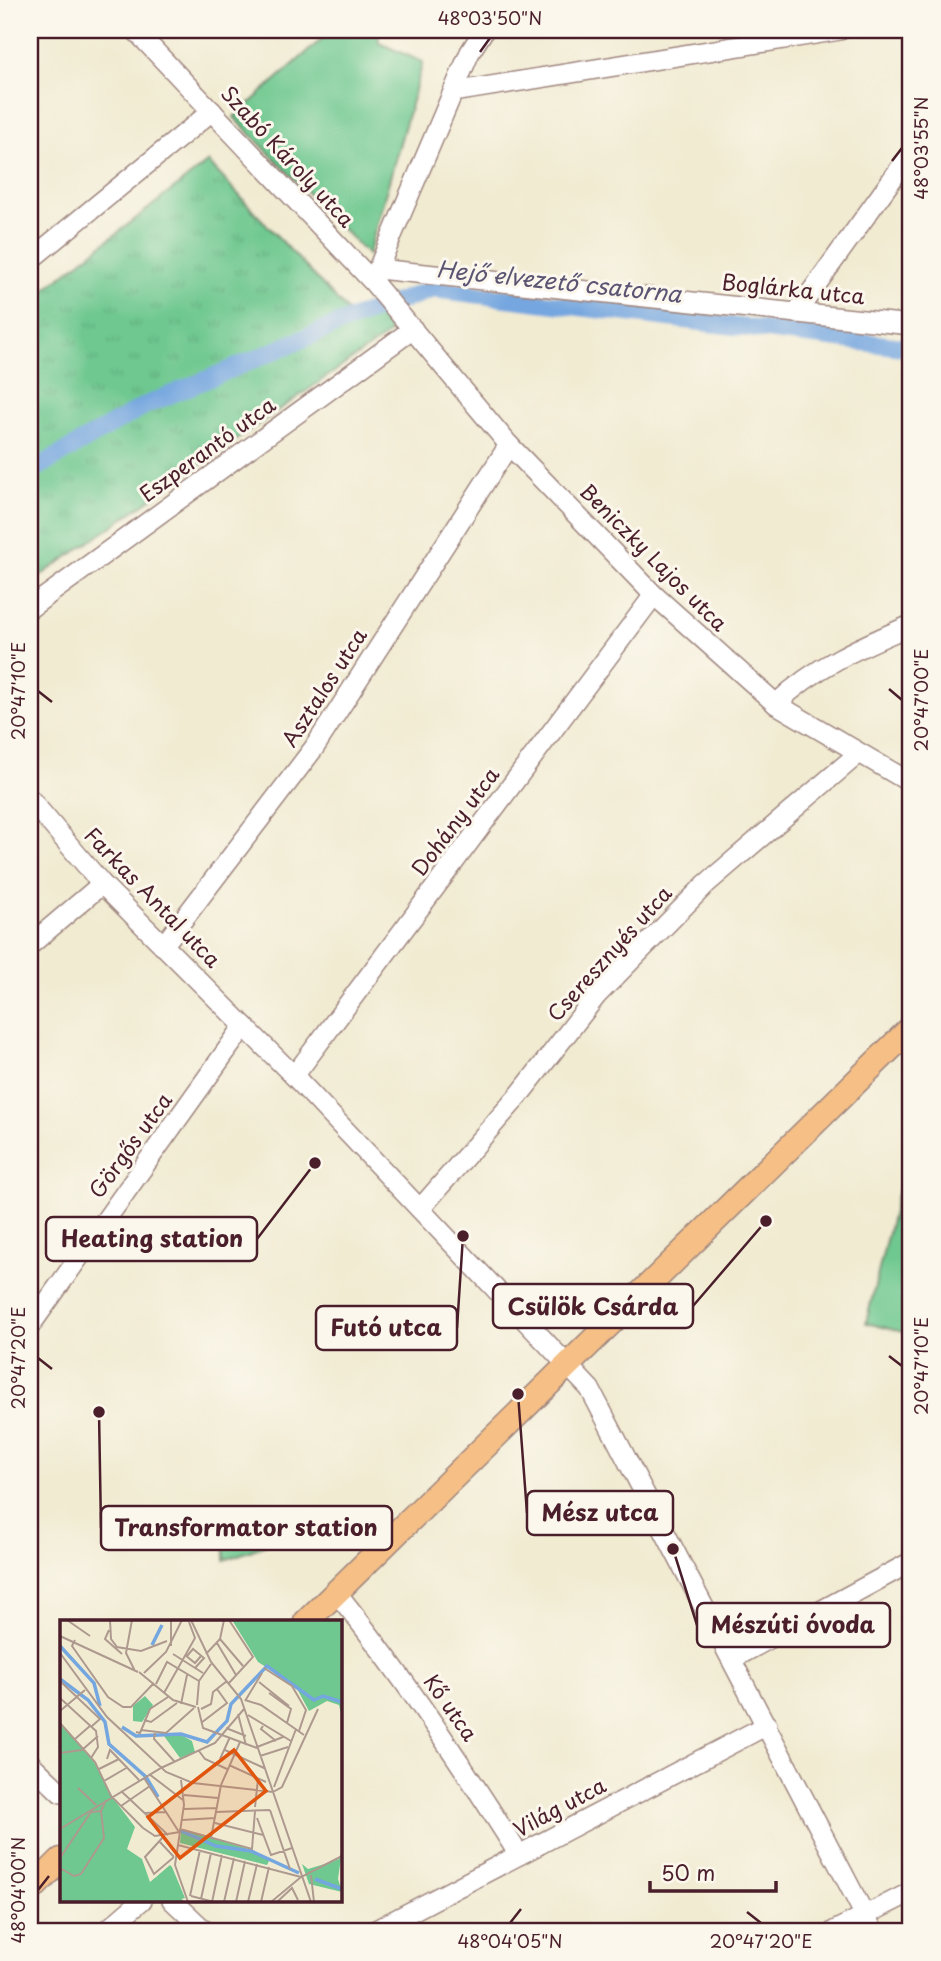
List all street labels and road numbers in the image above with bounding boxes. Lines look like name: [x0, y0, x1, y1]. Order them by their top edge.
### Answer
street label: Szabó Károly utca: [214, 78, 363, 234]
street label: Boglárka utca: [720, 265, 866, 311]
street label: Eszperantó utca: [132, 388, 281, 509]
street label: Beniczky Lajos utca: [573, 475, 736, 638]
street label: Asztalos utca: [273, 621, 374, 753]
street label: Dohány utca: [403, 760, 506, 882]
street label: Farkas Antal utca: [78, 819, 229, 974]
street label: Cseresznyés utca: [539, 877, 678, 1028]
street label: Görgős utca: [80, 1085, 179, 1204]
street label: Kő utca: [417, 1667, 486, 1747]
street label: Világ utca: [507, 1768, 611, 1844]

